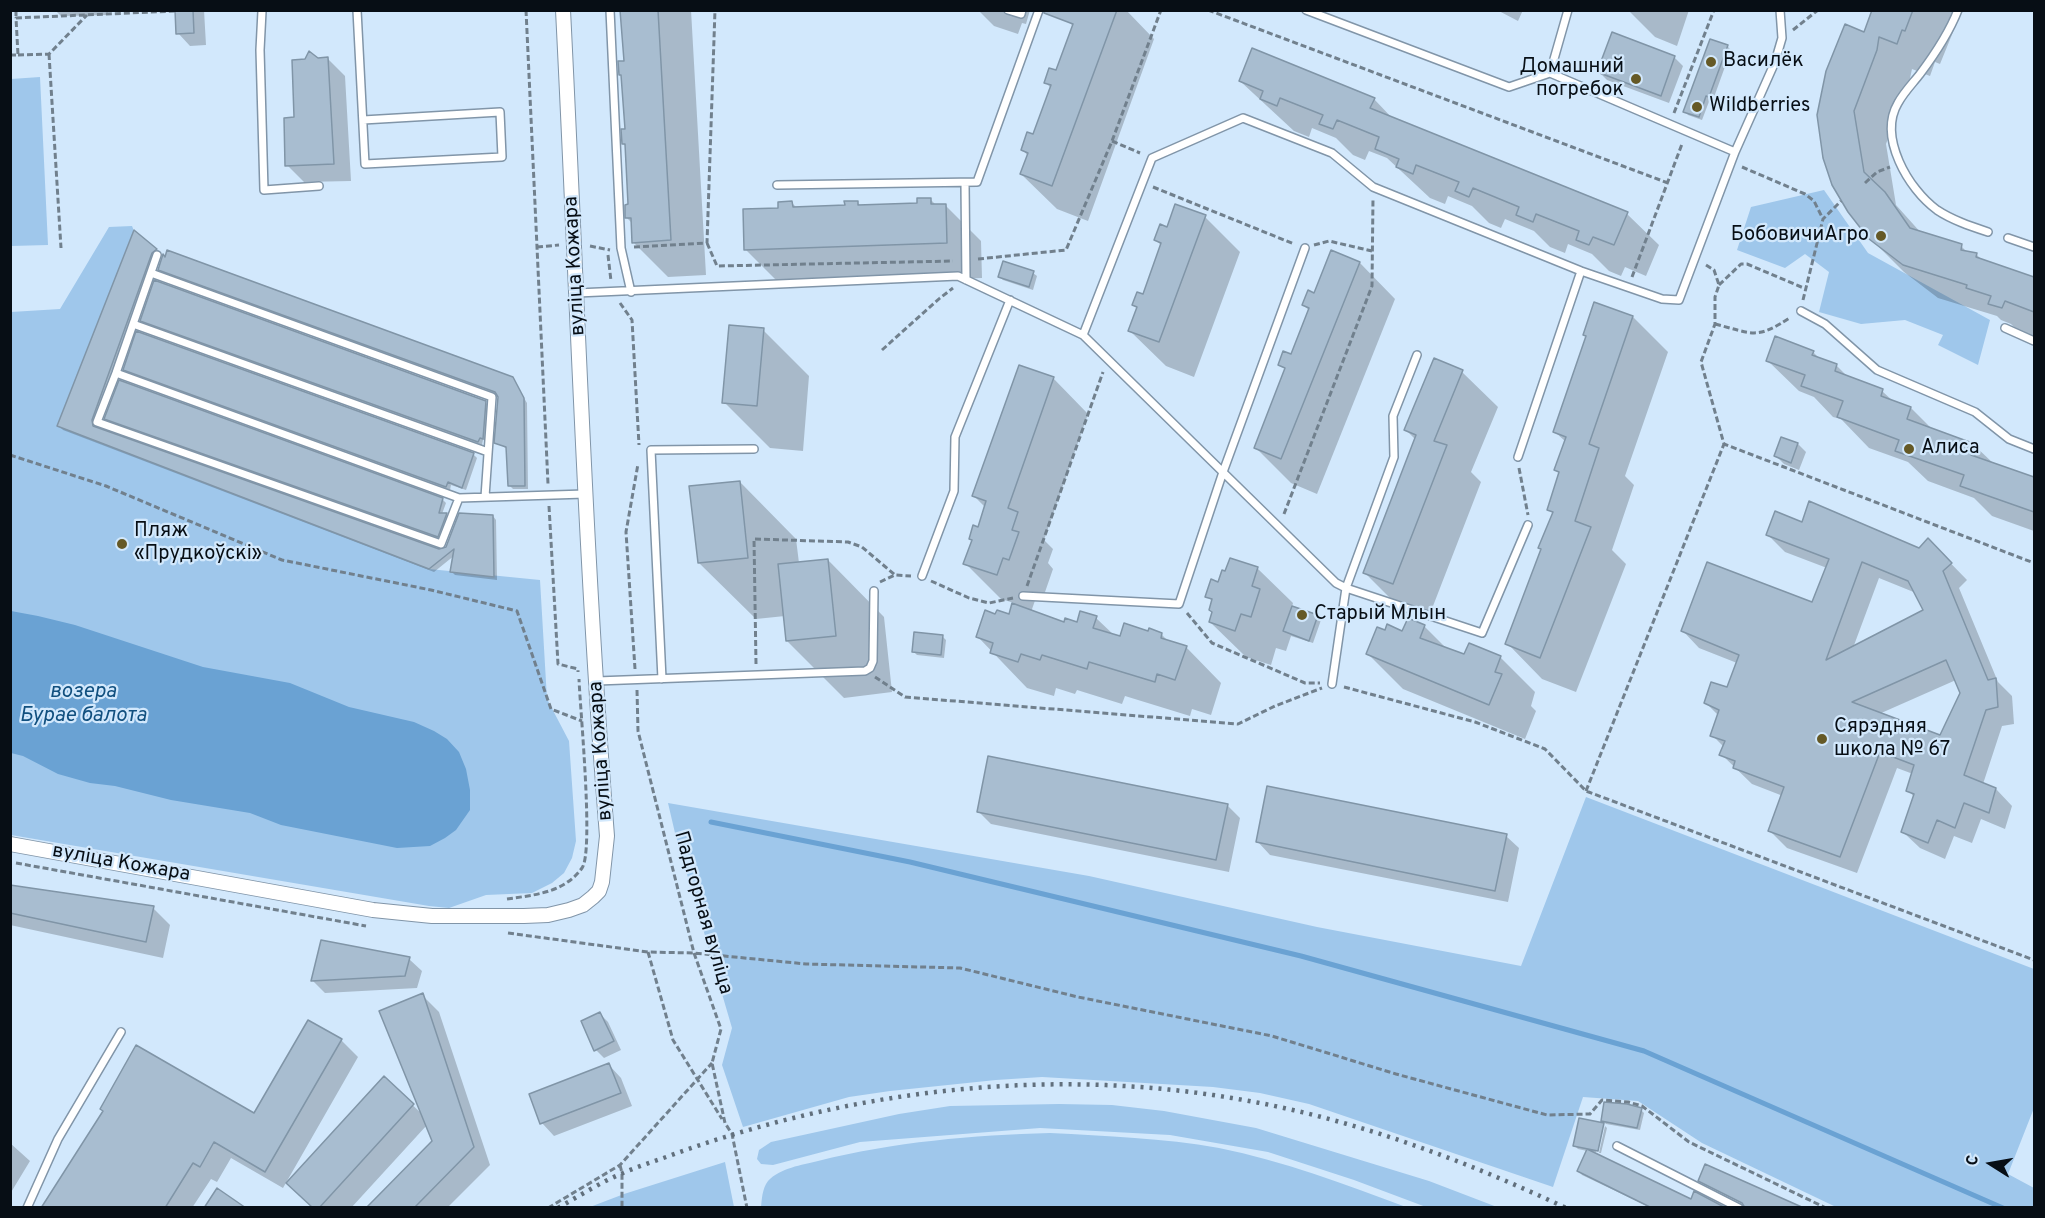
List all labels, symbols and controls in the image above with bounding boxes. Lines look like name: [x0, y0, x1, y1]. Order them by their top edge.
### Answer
place label: Василёк: [1723, 50, 1804, 74]
marker: Василёк: [1704, 55, 1718, 69]
place label: Домашний погребок: [1519, 56, 1624, 103]
marker: Домашний погребок: [1629, 72, 1643, 86]
place label: Wildberries: [1709, 95, 1810, 119]
marker: Wildberries: [1690, 100, 1704, 114]
street label: вуліца Кожара: [560, 196, 592, 336]
place label: БобовичиАгро: [1731, 224, 1869, 248]
marker: БобовичиАгро: [1874, 229, 1888, 243]
place label: Алиса: [1921, 437, 1979, 461]
marker: Алиса: [1902, 442, 1916, 456]
place label: Пляж «Прудкоўскі»: [134, 520, 262, 567]
marker: Пляж «Прудкоўскі»: [115, 537, 129, 551]
place label: Старый Млын: [1314, 603, 1446, 627]
marker: Старый Млын: [1295, 608, 1309, 622]
water label: возера Бурае балота: [19, 680, 147, 730]
street label: вуліца Кожара: [585, 680, 619, 822]
place label: Сярэдняя школа № 67: [1834, 716, 1950, 763]
marker: Сярэдняя школа № 67: [1815, 732, 1829, 746]
street label: Падгорная вуліца: [667, 829, 737, 997]
street label: вуліца Кожара: [50, 840, 192, 888]
north arrow: [1961, 1134, 2021, 1194]
text: С: [1963, 1154, 1984, 1167]

